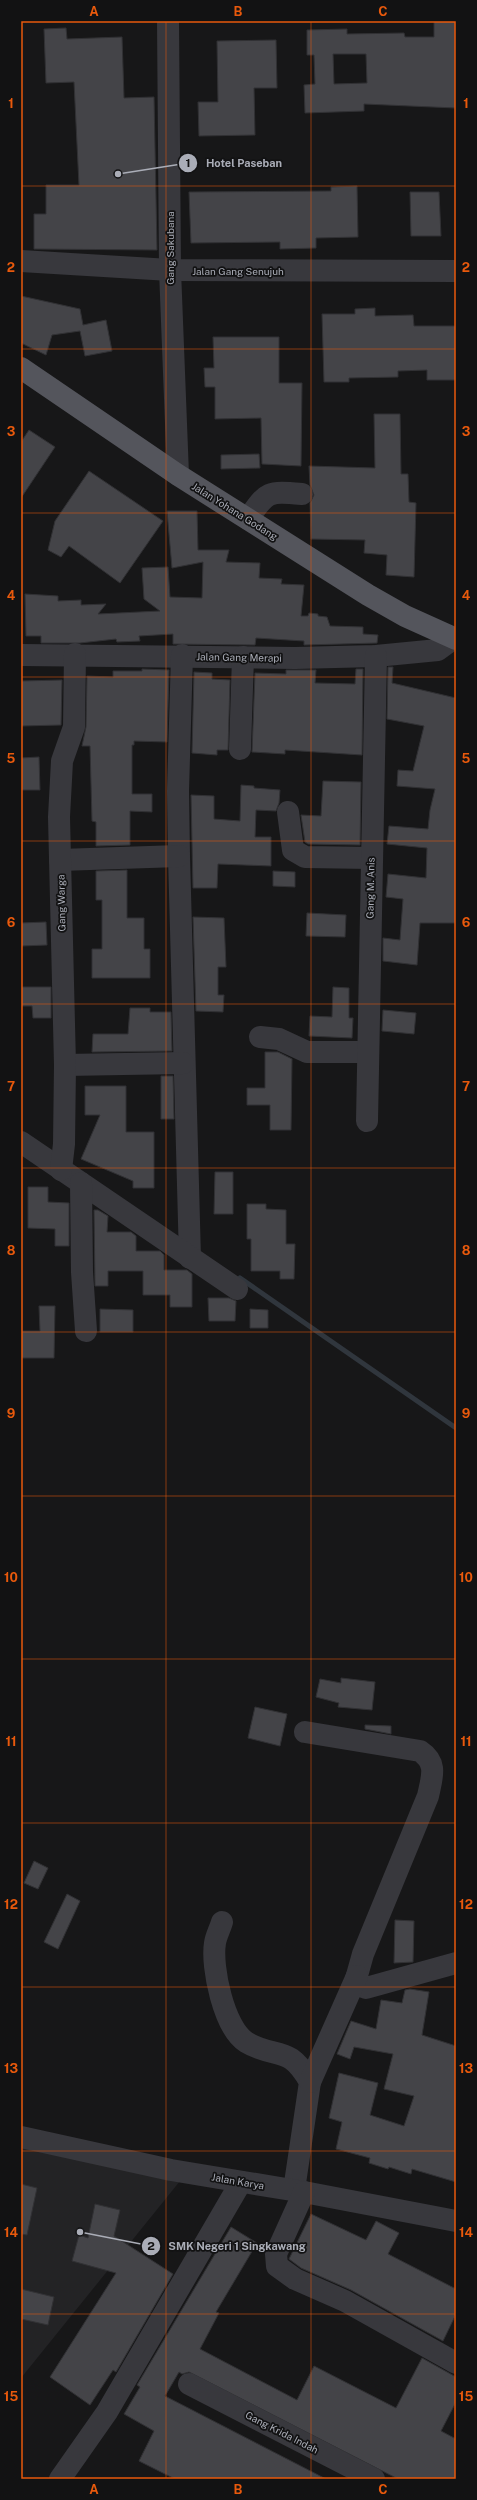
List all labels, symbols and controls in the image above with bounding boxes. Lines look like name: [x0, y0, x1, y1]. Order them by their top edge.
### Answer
text: A: [89, 4, 99, 19]
text: B: [234, 4, 243, 19]
text: C: [378, 4, 388, 19]
text: 1: [8, 96, 14, 111]
text: 1: [463, 96, 469, 111]
callout: Hotel Paseban: [178, 151, 290, 174]
text: 1: [185, 156, 191, 170]
text: Hotel Paseban: [206, 157, 282, 169]
street label: Gang Sakubana: [164, 211, 176, 285]
text: 2: [7, 260, 15, 275]
text: 2: [462, 260, 470, 275]
street label: Jalan Gang Senujuh: [192, 265, 284, 277]
text: 3: [7, 424, 16, 439]
text: 3: [462, 424, 471, 439]
street label: Jalan Yohana Godang: [190, 480, 280, 542]
text: 4: [7, 588, 16, 603]
text: 4: [462, 588, 471, 603]
street label: Jalan Gang Merapi: [196, 650, 282, 664]
text: 5: [7, 751, 16, 766]
text: 5: [462, 751, 471, 766]
street label: Gang M. Anis: [363, 857, 377, 919]
street label: Gang Warga: [55, 874, 67, 932]
text: 6: [7, 915, 16, 930]
text: 6: [462, 915, 471, 930]
text: 7: [7, 1079, 15, 1094]
text: 7: [462, 1079, 470, 1094]
text: 8: [7, 1243, 16, 1258]
text: 8: [462, 1243, 471, 1258]
text: 9: [7, 1406, 15, 1421]
text: 9: [462, 1406, 470, 1421]
text: 10: [4, 1570, 18, 1585]
text: 10: [459, 1570, 473, 1585]
text: 11: [5, 1734, 17, 1749]
text: 11: [460, 1734, 472, 1749]
text: 12: [4, 1897, 18, 1912]
text: 12: [459, 1897, 473, 1912]
text: 13: [4, 2061, 18, 2076]
text: 13: [459, 2061, 473, 2076]
street label: Jalan Karya: [211, 2170, 265, 2192]
text: 14: [4, 2225, 19, 2240]
text: 14: [459, 2225, 474, 2240]
callout: SMK Negeri 1 Singkawang: [141, 2235, 314, 2258]
text: 2: [147, 2239, 155, 2253]
text: SMK Negeri 1 Singkawang: [168, 2240, 306, 2252]
text: 15: [4, 2389, 18, 2404]
text: 15: [459, 2389, 473, 2404]
street label: Gang Krida Indah: [244, 2408, 321, 2456]
text: A: [89, 2482, 99, 2497]
text: B: [234, 2482, 243, 2497]
text: C: [378, 2482, 388, 2497]

